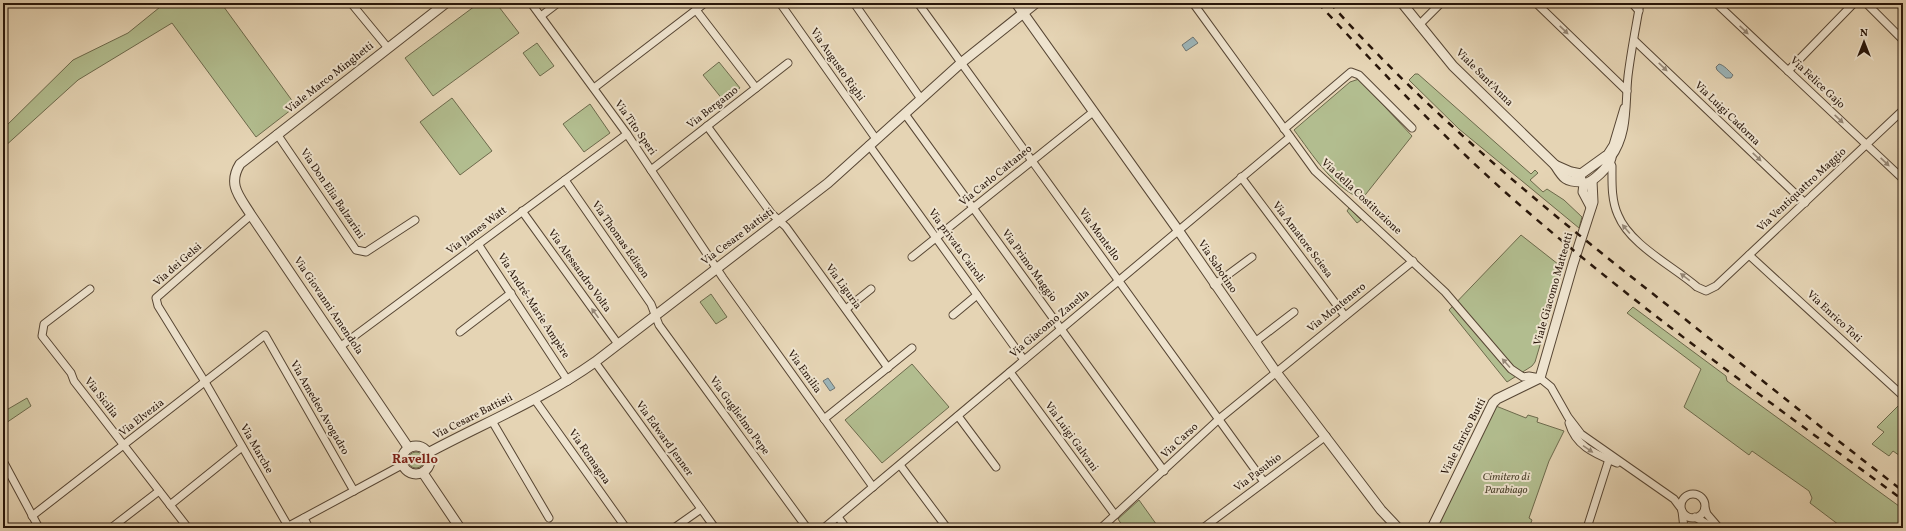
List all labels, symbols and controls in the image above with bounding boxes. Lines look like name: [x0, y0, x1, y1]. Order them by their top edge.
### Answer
north arrow: [1844, 22, 1884, 62]
street label: Via Augusto Righi: [806, 25, 868, 105]
one-way arrow: [1559, 25, 1569, 35]
one-way arrow: [1739, 25, 1749, 35]
text: N: [1860, 26, 1868, 41]
street label: Viale Marco Minghetti: [283, 39, 377, 117]
street label: Viale Sant'Anna: [1452, 46, 1517, 111]
street label: Via Felice Gajo: [1786, 54, 1848, 113]
one-way arrow: [1658, 62, 1667, 71]
street label: Via Luigi Cadorna: [1691, 79, 1764, 150]
street label: Via Bergamo: [684, 83, 742, 133]
street label: Via Tito Speri: [610, 97, 660, 159]
one-way arrow: [1834, 114, 1844, 124]
street label: Via Carlo Cattaneo: [956, 142, 1036, 210]
street label: Via Ventiquattro Maggio: [1754, 145, 1850, 235]
street label: Via Don Elia Balzarini: [296, 146, 368, 242]
one-way arrow: [1752, 152, 1762, 161]
street label: Via della Costituzione: [1317, 156, 1405, 238]
one-way arrow: [1880, 157, 1890, 167]
street label: Via Thomas Edison: [588, 198, 653, 282]
street label: Via Amatore Sciesa: [1268, 199, 1336, 282]
street label: Via James Watt: [444, 203, 510, 259]
street label: Via Cesare Battisti: [699, 205, 777, 269]
street label: Via privata Cairoli: [924, 206, 988, 286]
street label: Via Montello: [1075, 206, 1123, 265]
one-way arrow: [1622, 223, 1631, 234]
street label: Via Alessandro Volta: [544, 227, 614, 316]
street label: Via Primo Maggio: [998, 227, 1060, 305]
street label: Viale Giacomo Matteotti: [1531, 231, 1577, 347]
street label: Via Sabotino: [1194, 238, 1240, 297]
street label: Via dei Gelsi: [151, 240, 205, 290]
street label: Via André-Marie Ampère: [493, 251, 573, 361]
street label: Via Giovanni Amendola: [290, 254, 367, 358]
street label: Via Liguria: [821, 261, 865, 313]
one-way arrow: [1679, 273, 1690, 281]
street label: Via Montenero: [1304, 280, 1370, 336]
street label: Via Giacomo Zanella: [1007, 286, 1093, 362]
street label: Via Enrico Toti: [1803, 288, 1865, 346]
one-way arrow: [591, 307, 599, 318]
street label: Via Emilia: [783, 347, 825, 397]
street label: Via Amedeo Avogadro: [286, 358, 352, 458]
one-way arrow: [1502, 359, 1511, 368]
street label: Via Guglielmo Pepe: [705, 374, 773, 458]
street label: Via Sicilia: [80, 375, 122, 422]
street label: Via Cesare Battisti: [431, 390, 515, 444]
street label: Via Elvezia: [116, 395, 168, 440]
street label: Viale Enrico Butti: [1438, 396, 1490, 478]
street label: Via Edward Jenner: [632, 398, 697, 480]
street label: Via Luigi Galvani: [1041, 399, 1101, 475]
street label: Via Carso: [1158, 420, 1202, 462]
street label: Via Marche: [236, 422, 276, 476]
street label: Via Romagna: [564, 426, 614, 488]
one-way arrow: [1582, 445, 1593, 452]
street label: Via Pasubio: [1231, 450, 1285, 496]
district label: Ravello: [392, 451, 438, 469]
park label: Cimitero di Parabiago: [1482, 470, 1530, 498]

